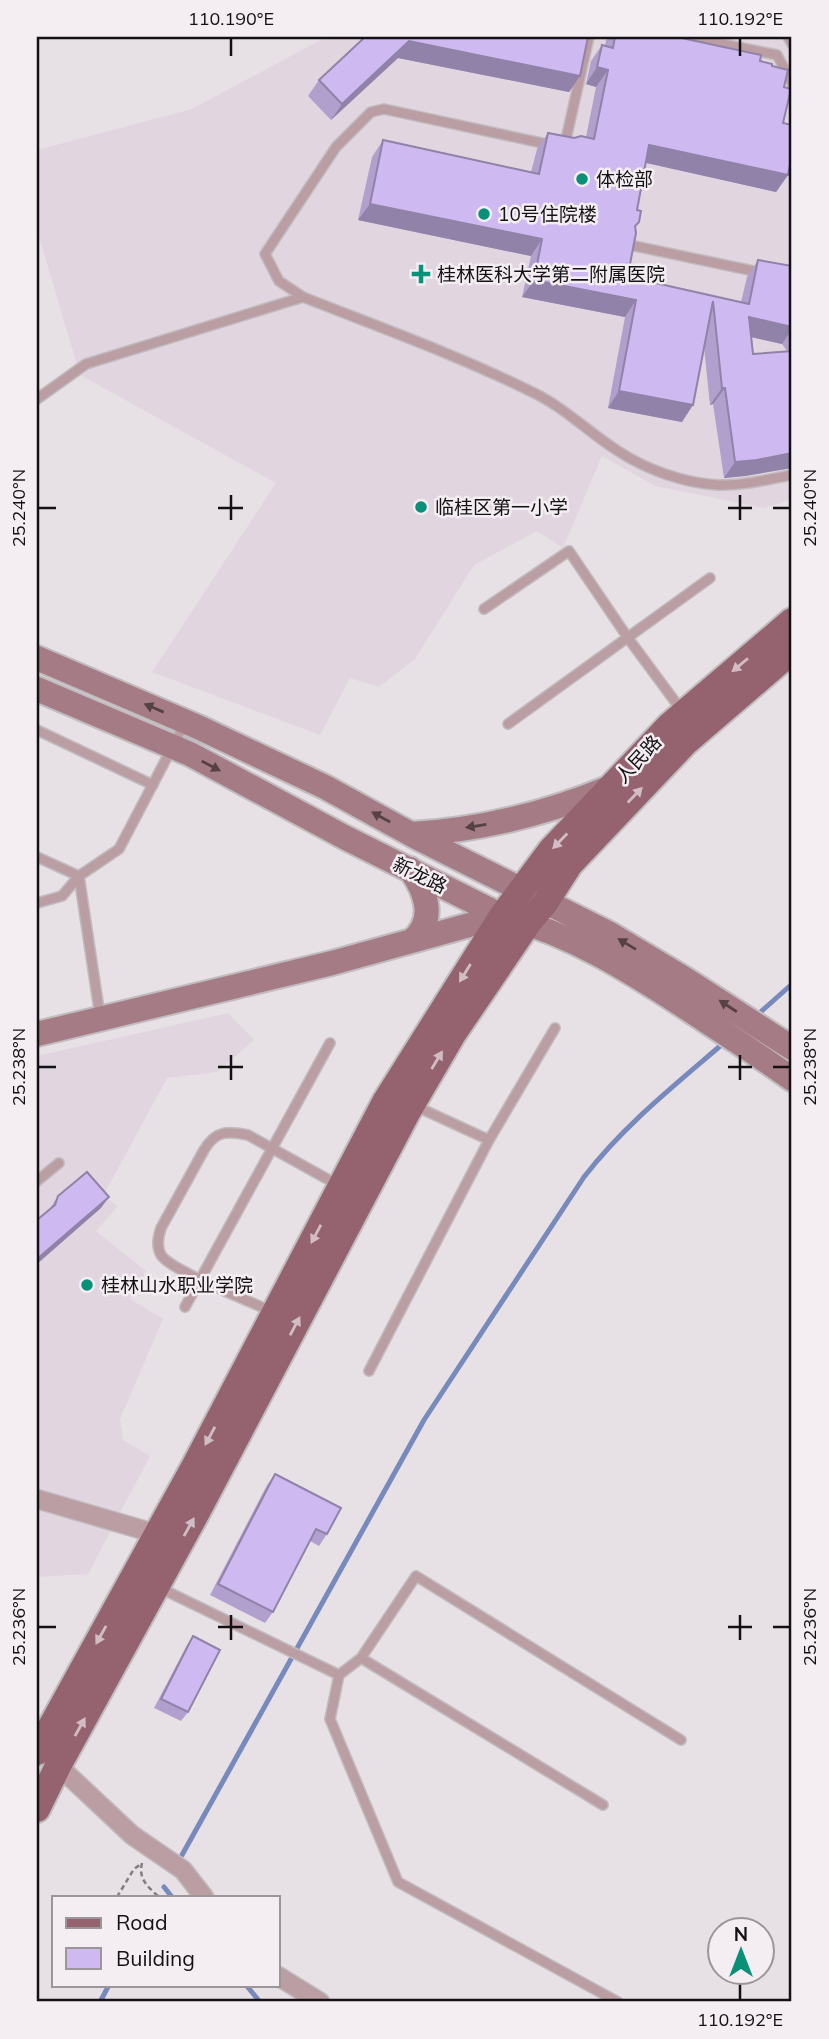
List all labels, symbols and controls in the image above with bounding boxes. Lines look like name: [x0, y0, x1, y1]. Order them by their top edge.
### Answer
text: 110.190°E: [188, 7, 274, 30]
text: 110.192°E: [697, 7, 783, 30]
place label: 体检部: [596, 167, 653, 191]
marker: 体检部: [574, 171, 590, 187]
place label: 10号住院楼: [498, 202, 597, 226]
marker: 10号住院楼: [476, 206, 492, 222]
place label: 桂林医科大学第二附属医院: [437, 262, 665, 286]
marker: 桂林医科大学第二附属医院: [411, 264, 431, 284]
text: 25.240°N: [7, 469, 30, 547]
text: 25.240°N: [798, 469, 821, 547]
place label: 临桂区第一小学: [435, 495, 568, 519]
marker: 临桂区第一小学: [413, 499, 429, 515]
one-way arrow: [731, 657, 749, 673]
one-way arrow: [144, 702, 164, 714]
street label: 人民路: [610, 730, 666, 788]
one-way arrow: [202, 760, 221, 772]
one-way arrow: [627, 786, 643, 804]
one-way arrow: [371, 811, 391, 823]
one-way arrow: [465, 821, 487, 832]
one-way arrow: [552, 832, 568, 849]
street label: 新龙路: [389, 852, 451, 898]
one-way arrow: [617, 938, 636, 950]
one-way arrow: [458, 963, 471, 982]
one-way arrow: [718, 1000, 738, 1013]
text: 25.238°N: [7, 1028, 30, 1106]
text: 25.238°N: [798, 1028, 821, 1106]
one-way arrow: [431, 1051, 443, 1070]
one-way arrow: [310, 1225, 322, 1244]
place label: 桂林山水职业学院: [101, 1273, 253, 1297]
marker: 桂林山水职业学院: [79, 1277, 95, 1293]
one-way arrow: [289, 1316, 301, 1335]
one-way arrow: [205, 1426, 216, 1446]
one-way arrow: [183, 1517, 195, 1537]
text: 25.236°N: [7, 1588, 30, 1666]
text: 25.236°N: [798, 1588, 821, 1666]
one-way arrow: [95, 1626, 107, 1645]
one-way arrow: [74, 1717, 86, 1736]
legend: [52, 1896, 280, 1986]
text: Road: [116, 1909, 167, 1935]
north arrow: [706, 1916, 776, 1986]
text: N: [734, 1922, 748, 1946]
text: Building: [116, 1945, 195, 1971]
text: 110.192°E: [697, 2008, 783, 2031]

